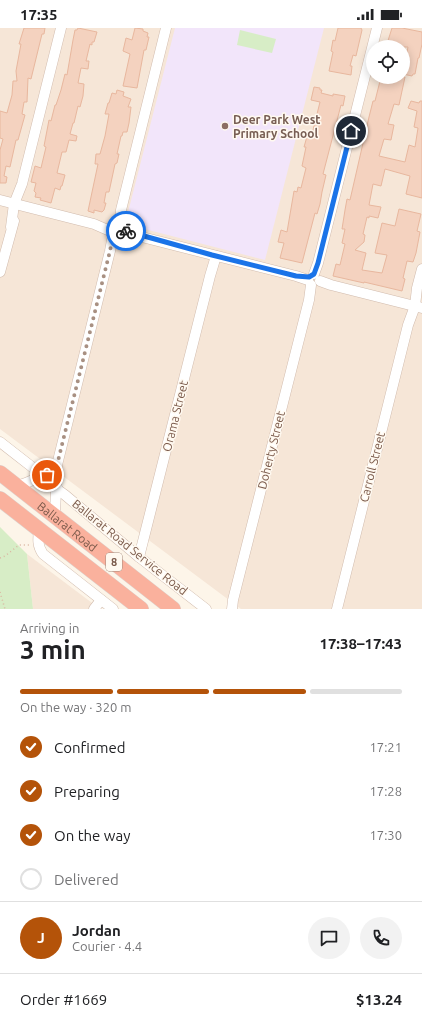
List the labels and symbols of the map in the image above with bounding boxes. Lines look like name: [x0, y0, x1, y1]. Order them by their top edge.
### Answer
place label: Deer Park West Primary School: [233, 113, 320, 140]
pin: [334, 114, 368, 148]
marker: Deer Park West Primary School: [220, 121, 230, 131]
courier: [106, 211, 146, 251]
street label: Orama Street: [160, 379, 190, 453]
street label: Doherty Street: [255, 409, 287, 491]
street label: Carroll Street: [357, 430, 387, 504]
pin: [30, 458, 64, 492]
street label: Ballarat Road Service Road: [70, 497, 190, 597]
street label: Ballarat Road: [35, 499, 100, 554]
road number: 8: [106, 553, 122, 571]

